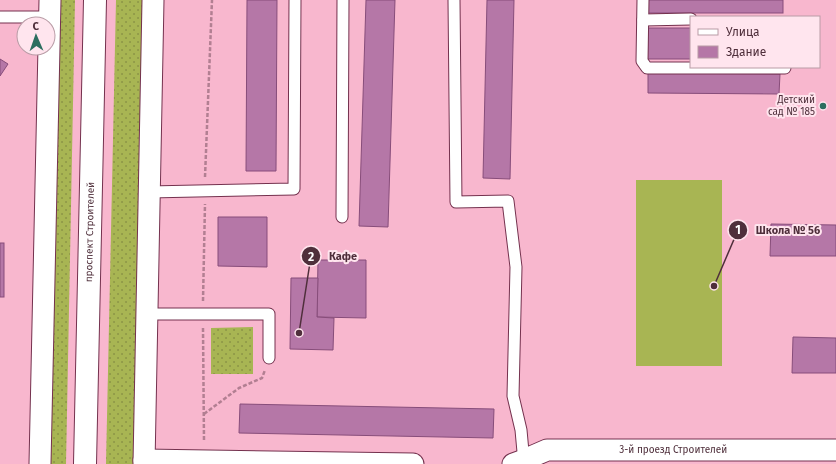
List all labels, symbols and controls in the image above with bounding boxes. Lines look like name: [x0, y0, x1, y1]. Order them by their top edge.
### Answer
north arrow: [16, 16, 56, 56]
legend: [690, 16, 820, 68]
text: С: [32, 20, 40, 33]
text: Улица: [726, 25, 760, 39]
text: Здание: [726, 45, 766, 59]
place label: Детский сад № 185: [768, 94, 815, 118]
marker: Детский сад № 185: [818, 101, 828, 111]
street label: проспект Строителей: [83, 182, 97, 282]
callout: Школа № 56: [728, 218, 828, 241]
text: 1: [735, 223, 741, 237]
text: Школа № 56: [756, 224, 820, 237]
callout: Кафе: [301, 245, 365, 268]
text: 2: [308, 250, 314, 264]
text: Кафе: [329, 250, 357, 263]
street label: 3-й проезд Строителей: [619, 444, 727, 456]

